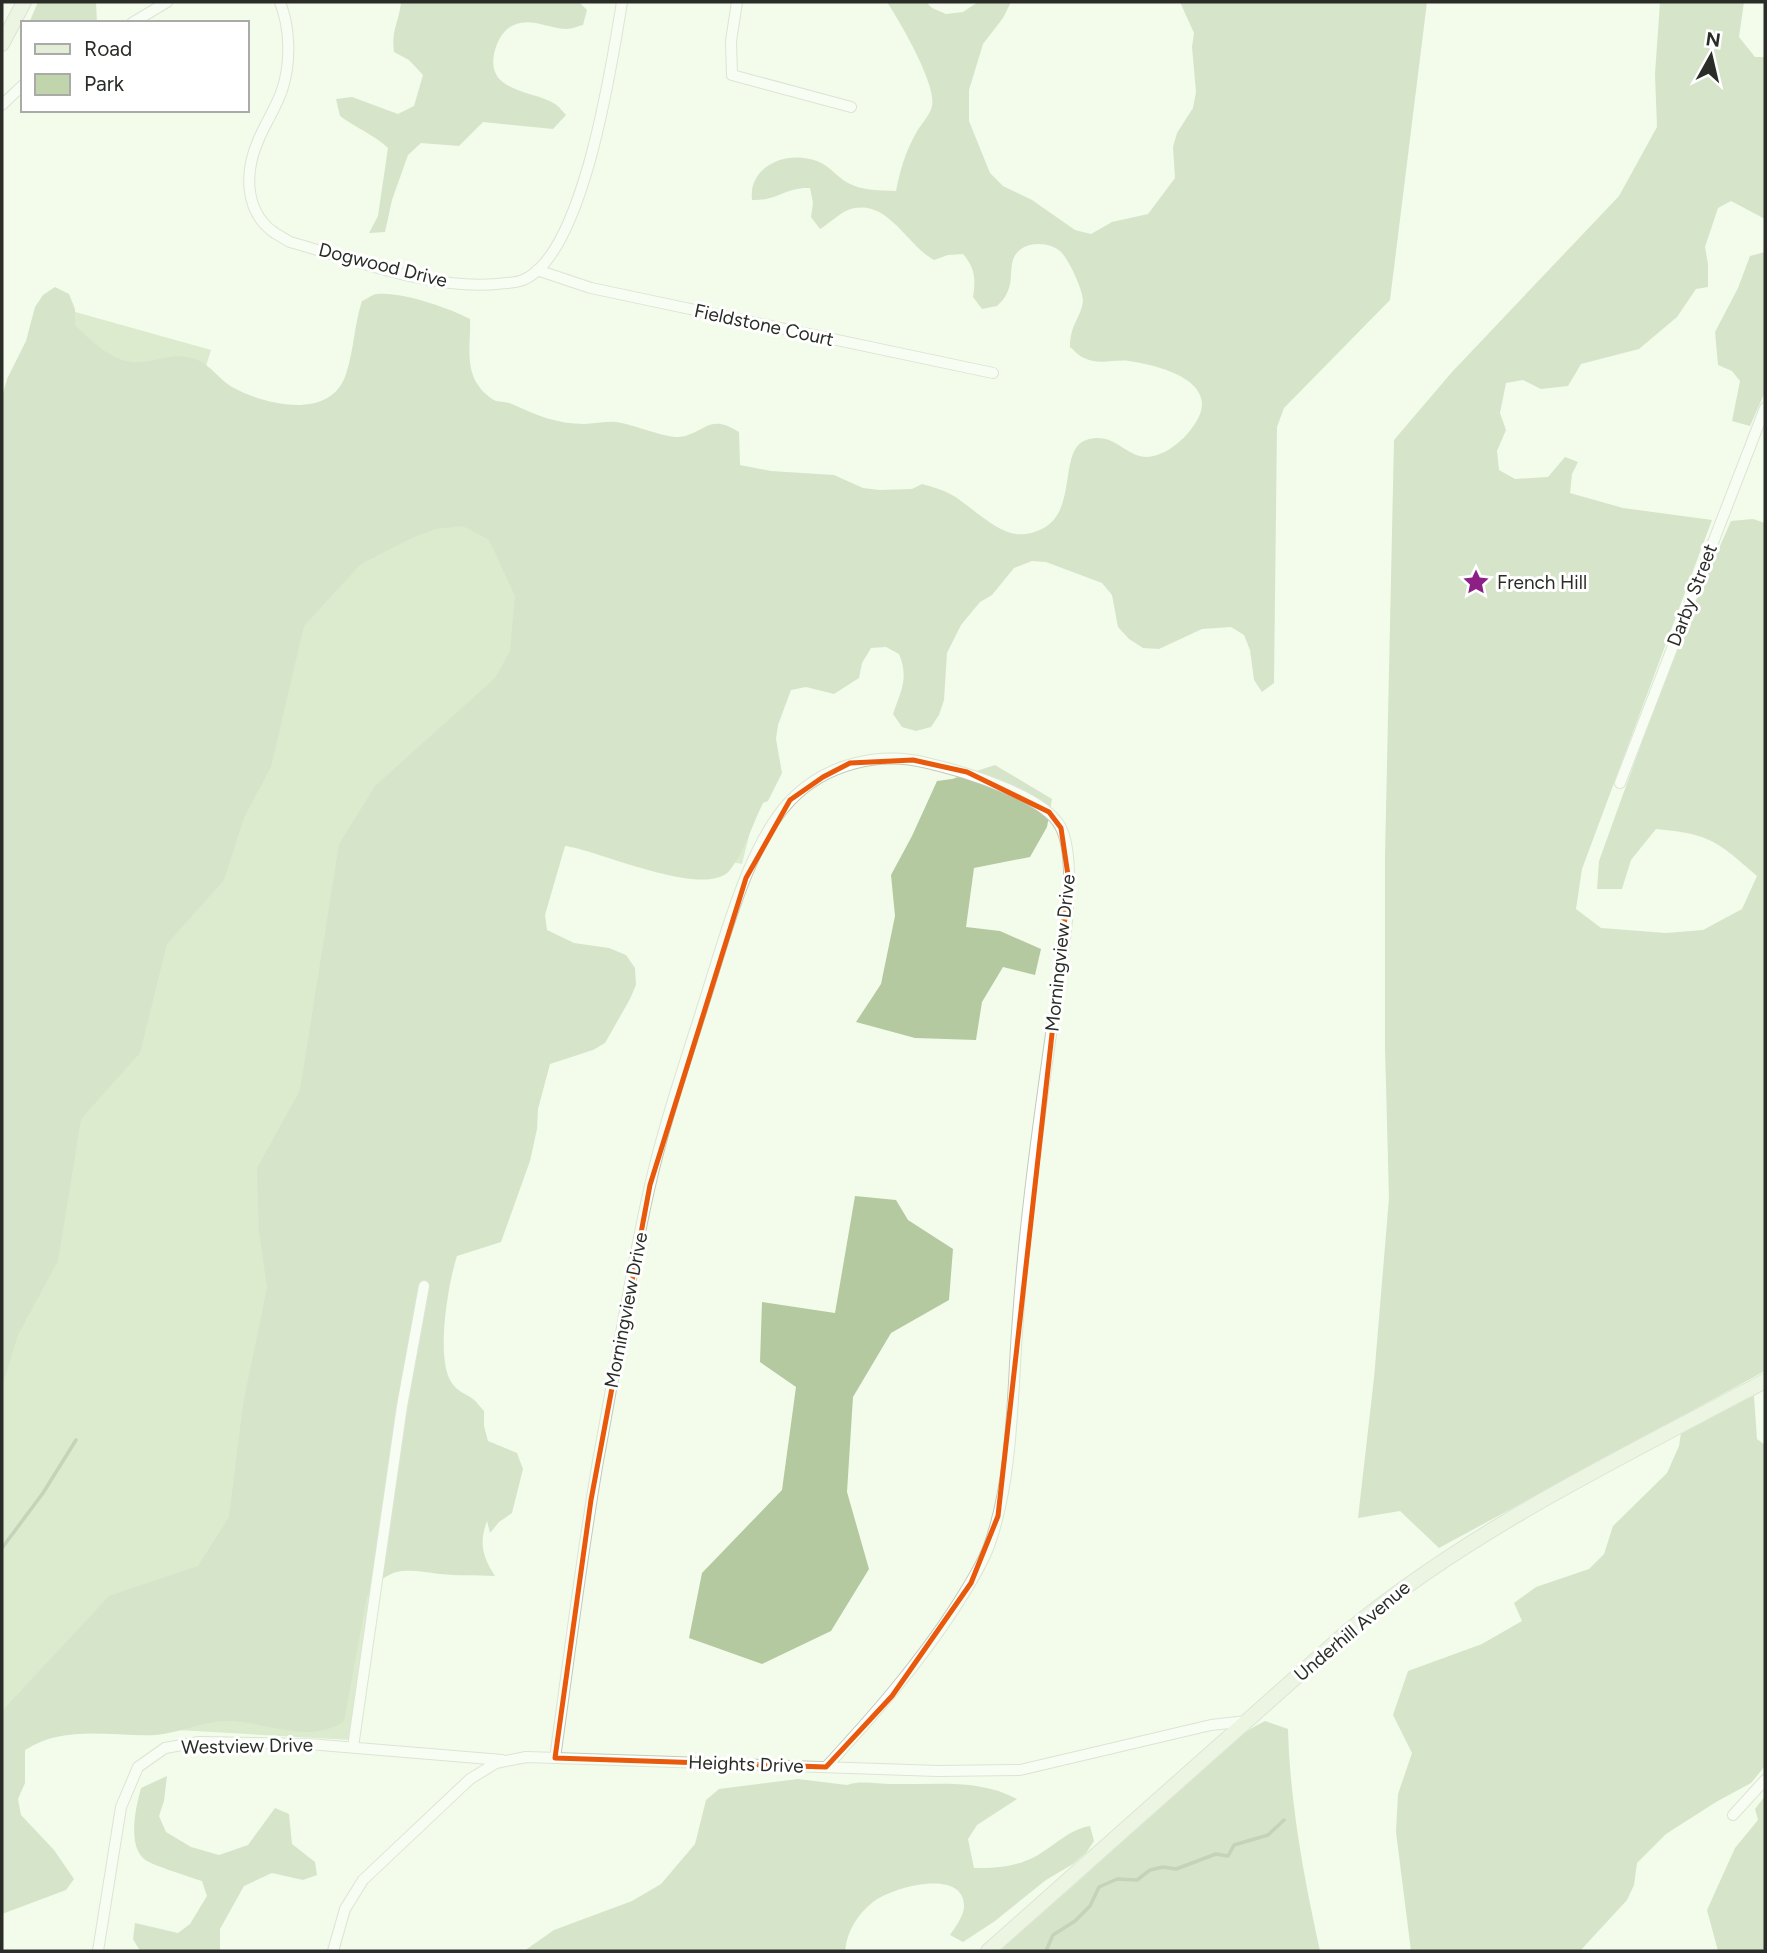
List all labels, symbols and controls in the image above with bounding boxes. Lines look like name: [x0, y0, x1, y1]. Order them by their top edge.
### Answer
legend: [21, 21, 248, 112]
north arrow: [1676, 21, 1746, 91]
text: N: [1704, 27, 1722, 52]
text: Road: [84, 36, 132, 61]
text: Park: [84, 71, 125, 96]
street label: Dogwood Drive: [316, 238, 450, 292]
street label: Fieldstone Court: [692, 299, 836, 351]
street label: Darby Street: [1662, 540, 1722, 650]
place icon: French Hill: [1461, 567, 1491, 597]
place label: French Hill: [1497, 571, 1587, 594]
street label: Morningview Drive: [1040, 873, 1080, 1033]
street label: Morningview Drive: [600, 1230, 652, 1390]
street label: Underhill Avenue: [1289, 1576, 1415, 1686]
street label: Westview Drive: [181, 1733, 313, 1759]
street label: Heights Drive: [688, 1750, 804, 1778]

